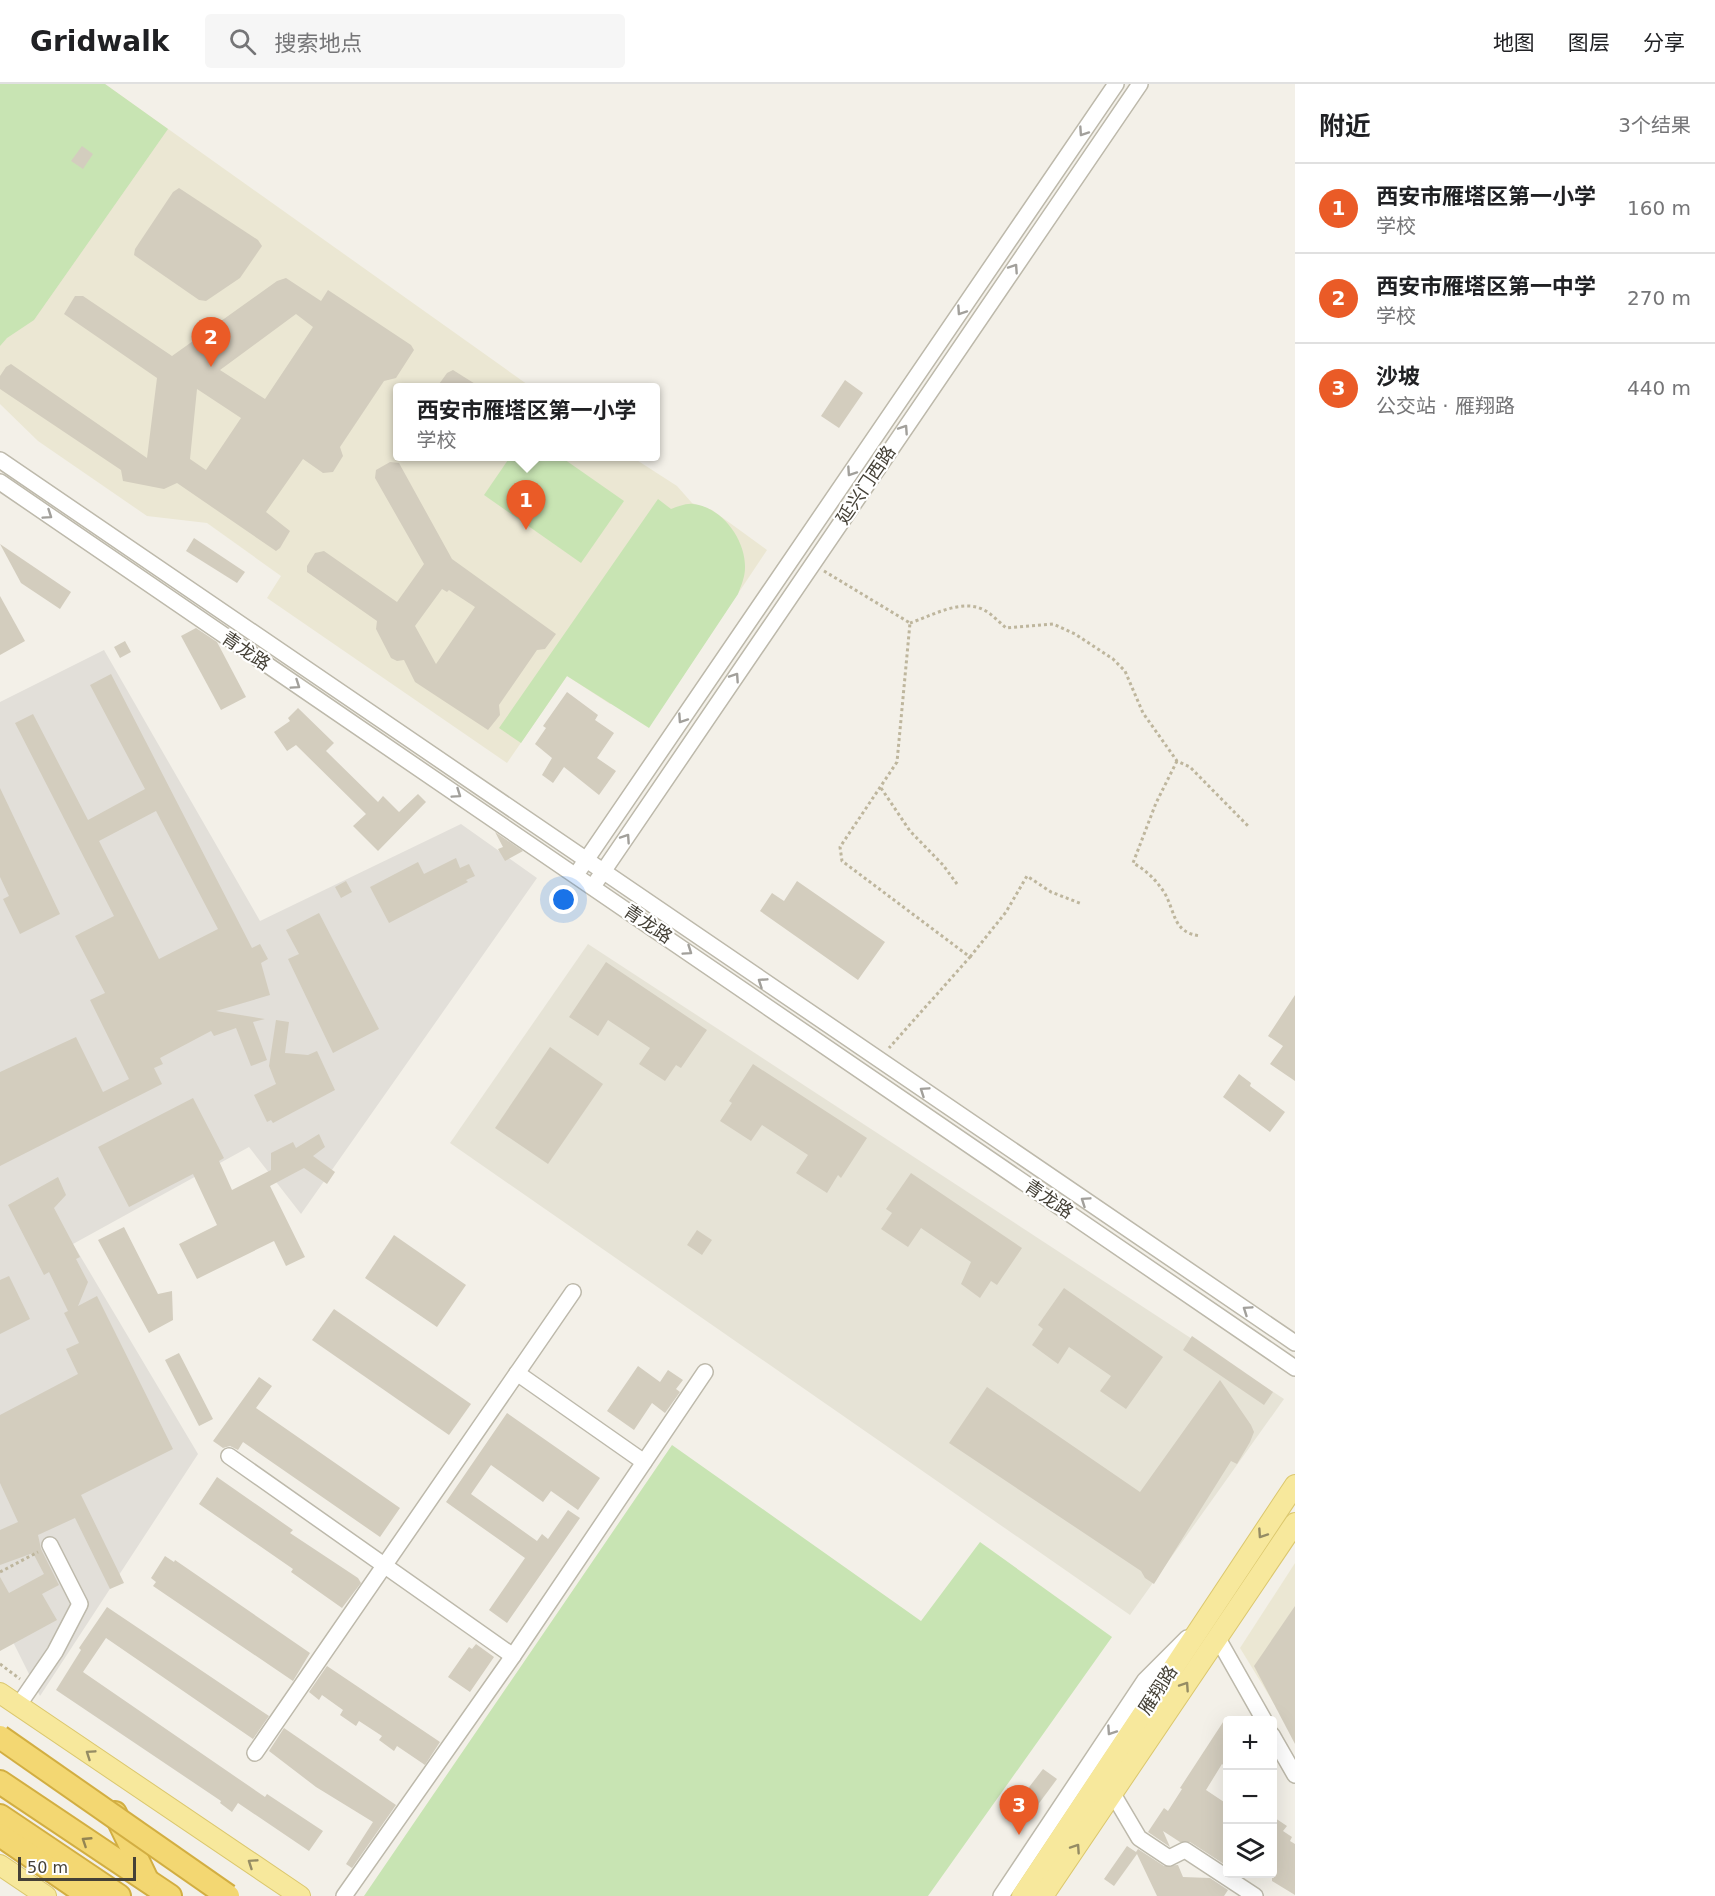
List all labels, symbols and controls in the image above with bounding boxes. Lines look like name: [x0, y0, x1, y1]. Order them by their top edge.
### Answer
search box: [205, 14, 625, 68]
text: Gridwalk: [30, 25, 169, 58]
icon: search: [226, 25, 259, 58]
text: 搜索地点: [274, 31, 362, 56]
text: 地图: [1493, 31, 1535, 55]
text: 图层: [1568, 31, 1610, 55]
text: 分享: [1643, 31, 1685, 55]
text: 附近: [1319, 111, 1371, 141]
text: 3个结果: [1618, 113, 1691, 137]
one-way arrow: [1079, 126, 1090, 137]
text: 西安市雁塔区第一小学: [1376, 184, 1596, 209]
text: 1: [1332, 196, 1345, 220]
text: 160 m: [1627, 196, 1691, 220]
text: 学校: [1376, 214, 1416, 238]
one-way arrow: [1007, 264, 1018, 275]
text: 西安市雁塔区第一中学: [1376, 274, 1596, 299]
text: 2: [1332, 286, 1345, 310]
text: 270 m: [1627, 286, 1691, 310]
one-way arrow: [957, 304, 968, 315]
text: 学校: [1376, 304, 1416, 328]
pin: 2: [192, 318, 230, 367]
text: 沙坡: [1376, 364, 1420, 389]
text: 3: [1332, 376, 1345, 400]
text: 440 m: [1627, 376, 1691, 400]
popup: [393, 383, 660, 461]
text: 公交站 · 雁翔路: [1376, 394, 1515, 418]
text: 西安市雁塔区第一小学: [416, 398, 637, 423]
one-way arrow: [897, 424, 908, 435]
text: 学校: [416, 428, 456, 452]
street label: 延兴门西路: [832, 442, 899, 528]
one-way arrow: [847, 465, 858, 476]
pin: 1: [506, 480, 546, 530]
one-way arrow: [42, 508, 53, 519]
street label: 青龙路: [218, 627, 275, 674]
one-way arrow: [728, 672, 739, 683]
one-way arrow: [289, 678, 300, 689]
one-way arrow: [678, 713, 689, 724]
one-way arrow: [451, 787, 462, 798]
one-way arrow: [619, 834, 630, 845]
your location: [549, 885, 578, 914]
street label: 青龙路: [620, 900, 677, 947]
one-way arrow: [681, 944, 692, 955]
one-way arrow: [758, 978, 769, 989]
one-way arrow: [919, 1087, 930, 1098]
street label: 青龙路: [1021, 1175, 1078, 1222]
one-way arrow: [1081, 1197, 1092, 1208]
one-way arrow: [1242, 1306, 1253, 1317]
one-way arrow: [1258, 1527, 1269, 1538]
street label: 雁翔路: [1134, 1661, 1181, 1718]
one-way arrow: [1178, 1681, 1189, 1692]
map controls: [1223, 1716, 1277, 1878]
button: +: [1223, 1716, 1277, 1770]
one-way arrow: [1107, 1725, 1118, 1736]
one-way arrow: [86, 1750, 97, 1761]
button: −: [1223, 1770, 1277, 1824]
pin: 3: [1000, 1786, 1038, 1835]
button: layers: [1223, 1824, 1277, 1878]
one-way arrow: [82, 1837, 92, 1849]
one-way arrow: [1069, 1843, 1080, 1854]
scale bar: [18, 1854, 136, 1882]
text: 50 m: [27, 1858, 68, 1877]
one-way arrow: [248, 1859, 259, 1870]

